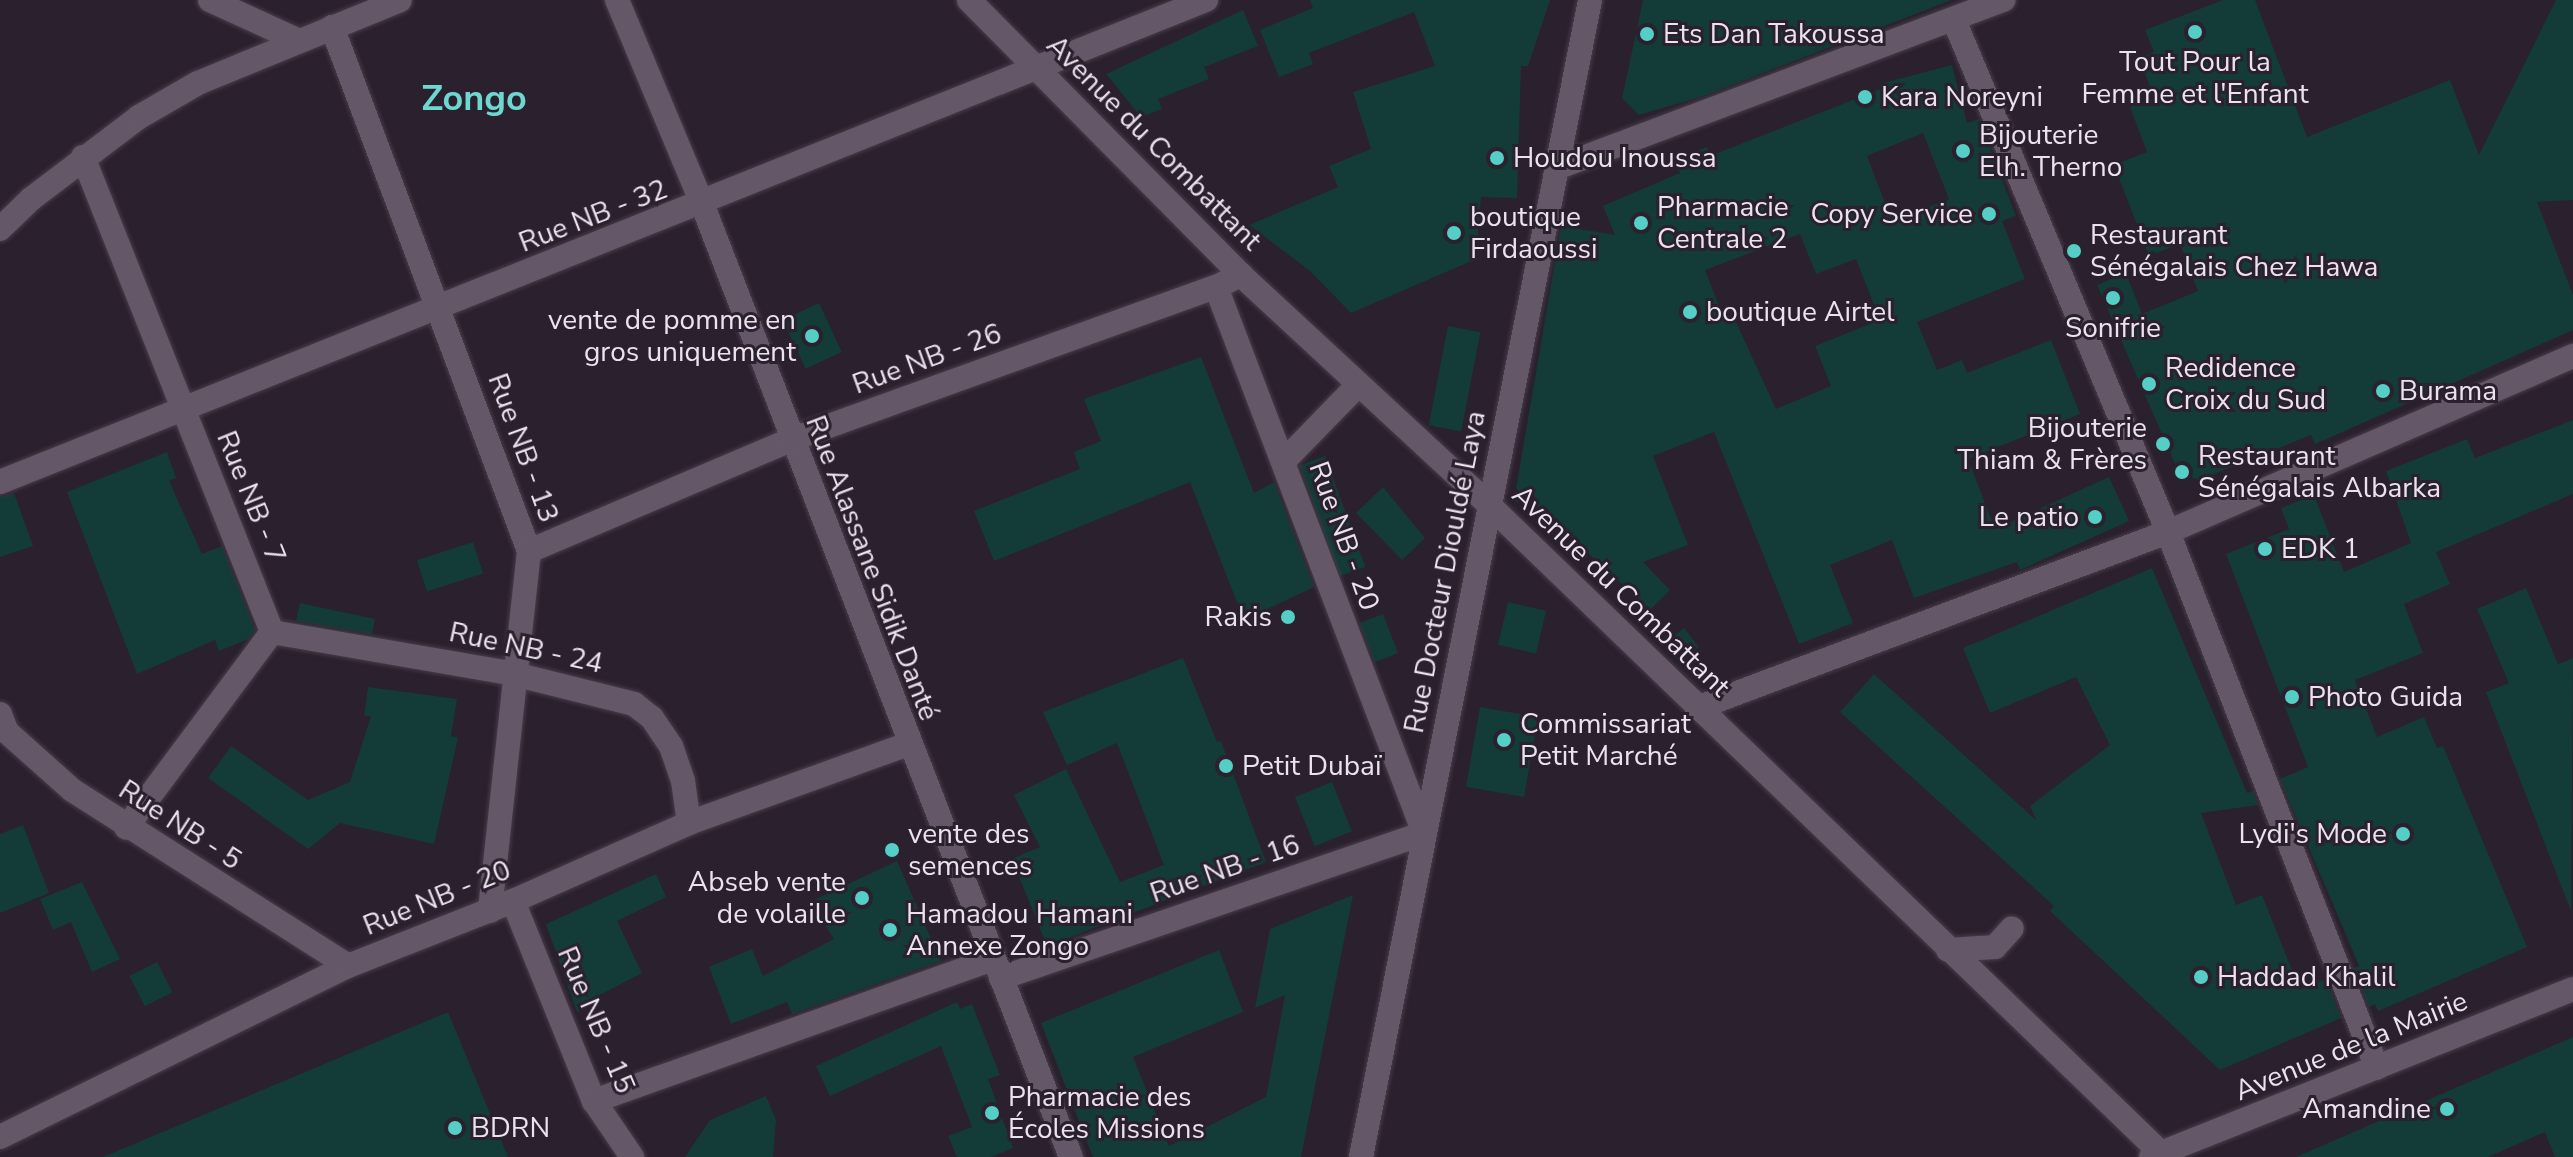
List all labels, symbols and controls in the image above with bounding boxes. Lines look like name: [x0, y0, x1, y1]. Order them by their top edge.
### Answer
place label: Ets Dan Takoussa: [1663, 17, 1885, 51]
marker: Tout Pour la Femme et l'Enfant: [2186, 23, 2204, 41]
marker: Ets Dan Takoussa: [1638, 25, 1656, 43]
street label: Avenue du Combattant: [1040, 29, 1268, 257]
place label: Tout Pour la Femme et l'Enfant: [2081, 45, 2309, 111]
district label: Zongo: [421, 77, 527, 121]
place label: Kara Noreyni: [1881, 80, 2043, 114]
marker: Kara Noreyni: [1856, 88, 1874, 106]
place label: Bijouterie Elh. Therno: [1979, 118, 2122, 184]
place label: Houdou Inoussa: [1513, 141, 1717, 175]
marker: Bijouterie Elh. Therno: [1954, 142, 1972, 160]
marker: Houdou Inoussa: [1488, 149, 1506, 167]
street label: Rue NB - 32: [514, 172, 672, 260]
place label: Pharmacie Centrale 2: [1657, 190, 1789, 256]
place label: Copy Service: [1810, 197, 1973, 231]
place label: boutique Firdaoussi: [1470, 200, 1598, 266]
marker: Copy Service: [1980, 205, 1998, 223]
marker: Pharmacie Centrale 2: [1632, 214, 1650, 232]
place label: Restaurant Sénégalais Chez Hawa: [2090, 218, 2378, 284]
marker: boutique Firdaoussi: [1445, 224, 1463, 242]
marker: Restaurant Sénégalais Chez Hawa: [2065, 242, 2083, 260]
marker: Sonifrie: [2104, 289, 2122, 307]
place label: boutique Airtel: [1706, 295, 1895, 329]
place label: vente de pomme en gros uniquement: [548, 303, 796, 369]
marker: boutique Airtel: [1681, 303, 1699, 321]
place label: Sonifrie: [2065, 311, 2161, 345]
street label: Rue NB - 26: [848, 317, 1006, 401]
marker: vente de pomme en gros uniquement: [803, 327, 821, 345]
place label: Redidence Croix du Sud: [2165, 351, 2326, 417]
street label: Rue NB - 13: [481, 369, 565, 527]
place label: Burama: [2399, 374, 2497, 408]
marker: Redidence Croix du Sud: [2140, 375, 2158, 393]
marker: Burama: [2374, 382, 2392, 400]
street label: Rue Docteur Diouldé Laya: [1397, 408, 1493, 736]
street label: Rue Alassane Sidik Danté: [798, 411, 946, 725]
place label: Bijouterie Thiam & Frères: [1957, 411, 2147, 477]
street label: Rue NB - 7: [209, 426, 293, 568]
marker: Bijouterie Thiam & Frères: [2154, 435, 2172, 453]
place label: Restaurant Sénégalais Albarka: [2198, 439, 2441, 505]
street label: Rue NB - 20: [1302, 457, 1386, 615]
marker: Restaurant Sénégalais Albarka: [2173, 463, 2191, 481]
street label: Avenue du Combattant: [1505, 478, 1737, 704]
place label: Le patio: [1979, 500, 2079, 534]
marker: Le patio: [2086, 508, 2104, 526]
place label: EDK 1: [2281, 532, 2360, 566]
marker: EDK 1: [2256, 540, 2274, 558]
place label: Rakis: [1205, 600, 1272, 634]
marker: Rakis: [1279, 608, 1297, 626]
street label: Rue NB - 24: [446, 615, 606, 681]
place label: Photo Guida: [2308, 680, 2463, 714]
marker: Photo Guida: [2283, 688, 2301, 706]
place label: Commissariat Petit Marché: [1520, 707, 1691, 773]
marker: Commissariat Petit Marché: [1495, 731, 1513, 749]
place label: Petit Dubaï: [1242, 749, 1381, 783]
marker: Petit Dubaï: [1217, 757, 1235, 775]
street label: Rue NB - 5: [112, 773, 248, 877]
place label: vente des semences: [908, 817, 1032, 883]
place label: Lydi's Mode: [2238, 817, 2387, 851]
marker: Lydi's Mode: [2394, 825, 2412, 843]
street label: Rue NB - 16: [1146, 828, 1304, 910]
marker: vente des semences: [883, 841, 901, 859]
street label: Rue NB - 20: [358, 853, 516, 943]
place label: Abseb vente de volaille: [688, 865, 846, 931]
marker: Abseb vente de volaille: [853, 889, 871, 907]
place label: Hamadou Hamani Annexe Zongo: [906, 897, 1133, 963]
marker: Hamadou Hamani Annexe Zongo: [881, 921, 899, 939]
street label: Rue NB - 15: [550, 942, 642, 1098]
place label: Haddad Khalil: [2217, 960, 2395, 994]
marker: Haddad Khalil: [2192, 968, 2210, 986]
street label: Avenue de la Mairie: [2230, 984, 2472, 1108]
place label: Pharmacie des Écoles Missions: [1008, 1080, 1205, 1146]
place label: Amandine: [2302, 1092, 2431, 1126]
marker: Amandine: [2438, 1100, 2456, 1118]
marker: Pharmacie des Écoles Missions: [983, 1104, 1001, 1122]
place label: BDRN: [471, 1111, 550, 1145]
marker: BDRN: [446, 1119, 464, 1137]

